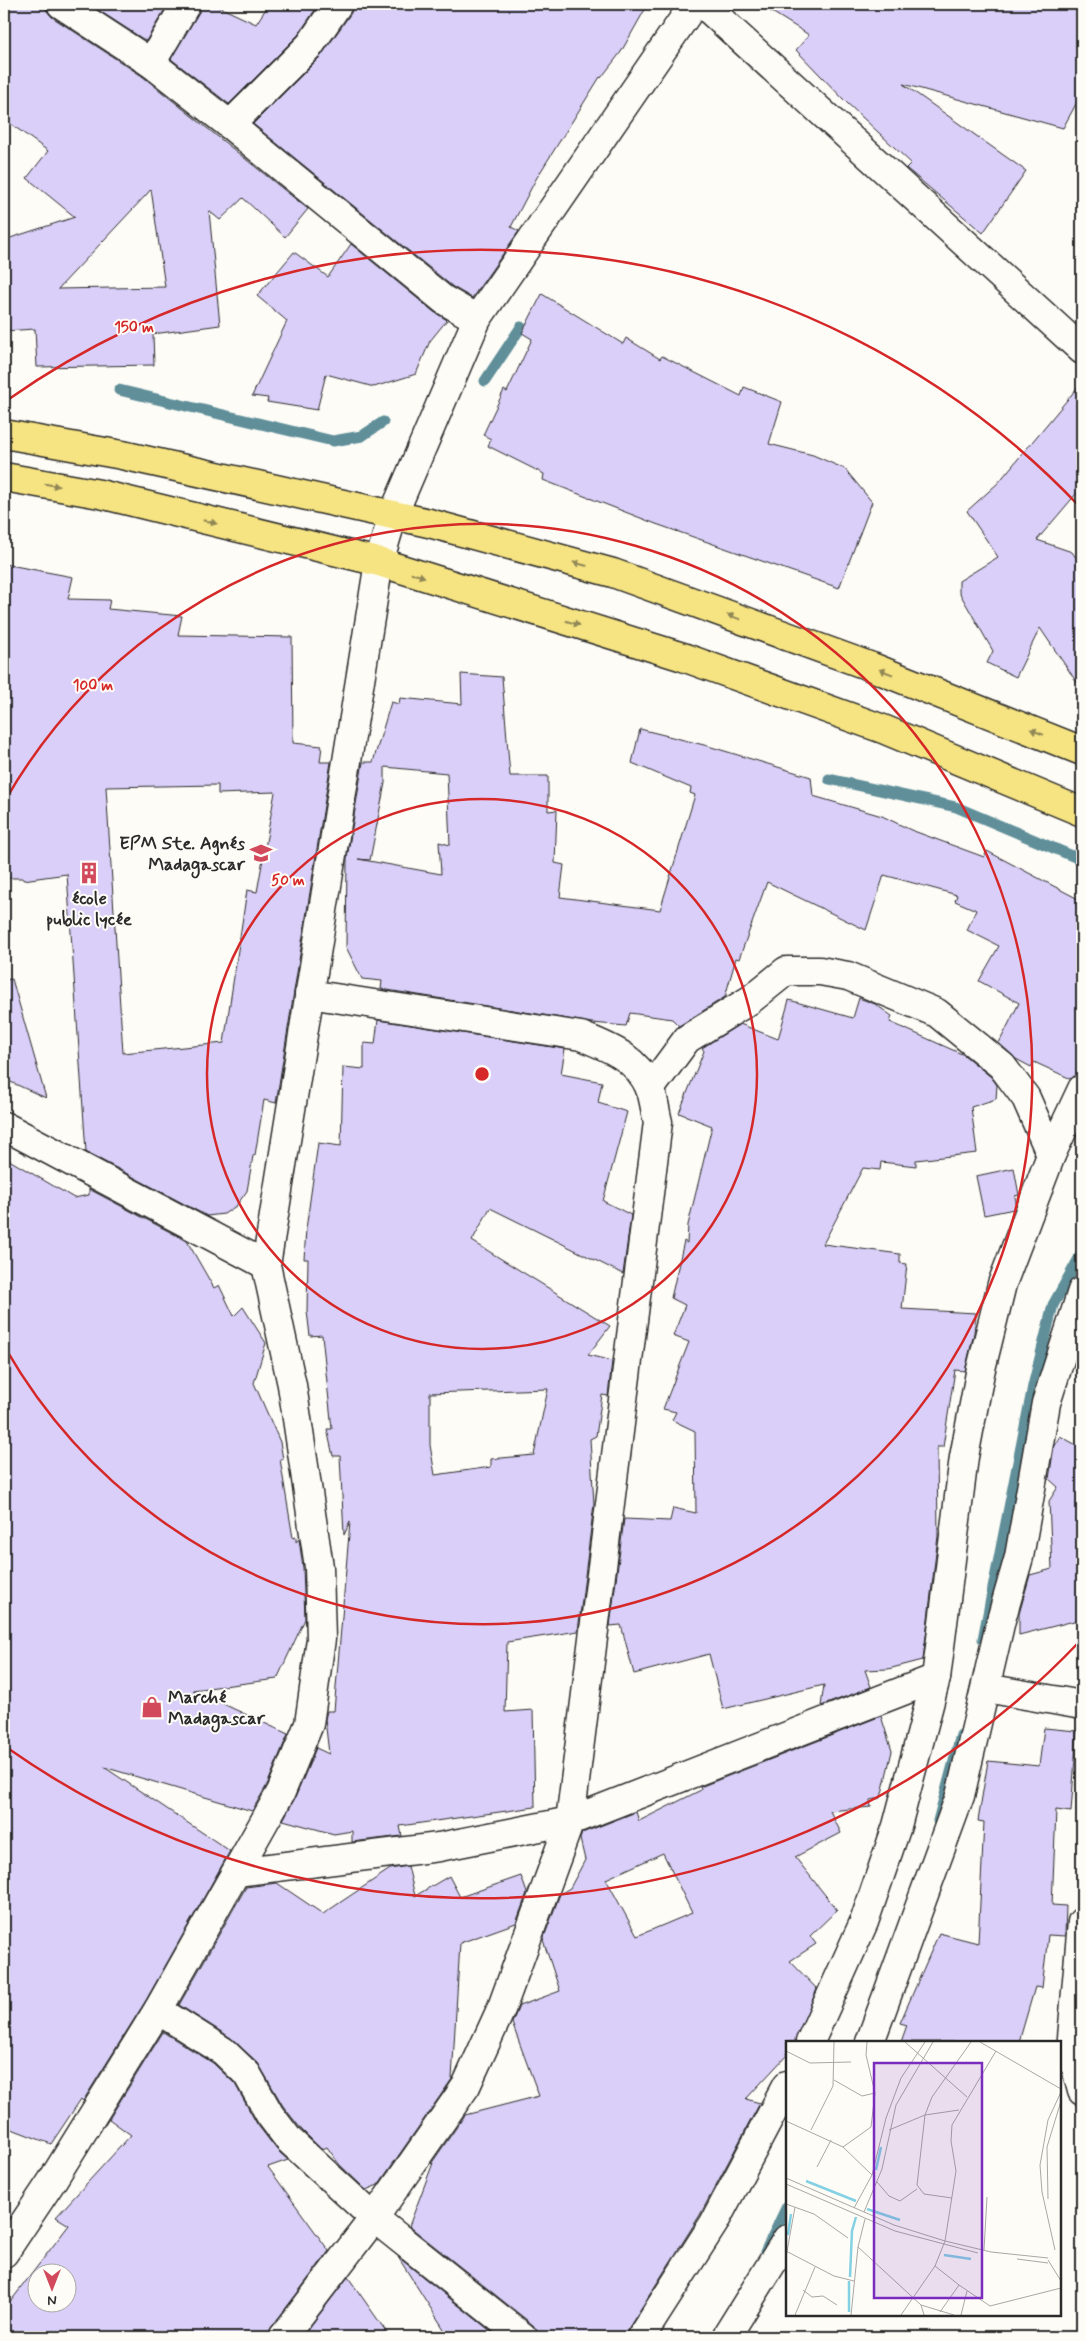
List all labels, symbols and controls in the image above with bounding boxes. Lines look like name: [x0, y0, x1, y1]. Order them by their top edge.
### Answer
text: 150 m: [114, 318, 154, 338]
one-way arrow: [44, 482, 60, 490]
one-way arrow: [202, 518, 218, 526]
one-way arrow: [572, 560, 587, 568]
one-way arrow: [411, 571, 426, 579]
one-way arrow: [726, 613, 741, 620]
one-way arrow: [566, 620, 581, 628]
one-way arrow: [878, 668, 893, 676]
text: 100 m: [73, 676, 113, 696]
one-way arrow: [1029, 728, 1044, 736]
place label: EPM Ste. Agnés Madagascar: [119, 832, 246, 879]
school or university icon: EPM Ste. Agnés Madagascar: [248, 840, 274, 866]
building icon: école public lycée: [76, 860, 102, 886]
text: 50 m: [271, 871, 305, 891]
place label: école public lycée: [46, 887, 132, 932]
centre of rings: [473, 1065, 491, 1083]
place label: Marché Madagascar: [168, 1686, 265, 1733]
shop icon: Marché Madagascar: [139, 1694, 165, 1720]
inset map: [786, 2041, 1061, 2316]
north arrow: [28, 2264, 78, 2314]
text: N: [47, 2291, 57, 2309]

